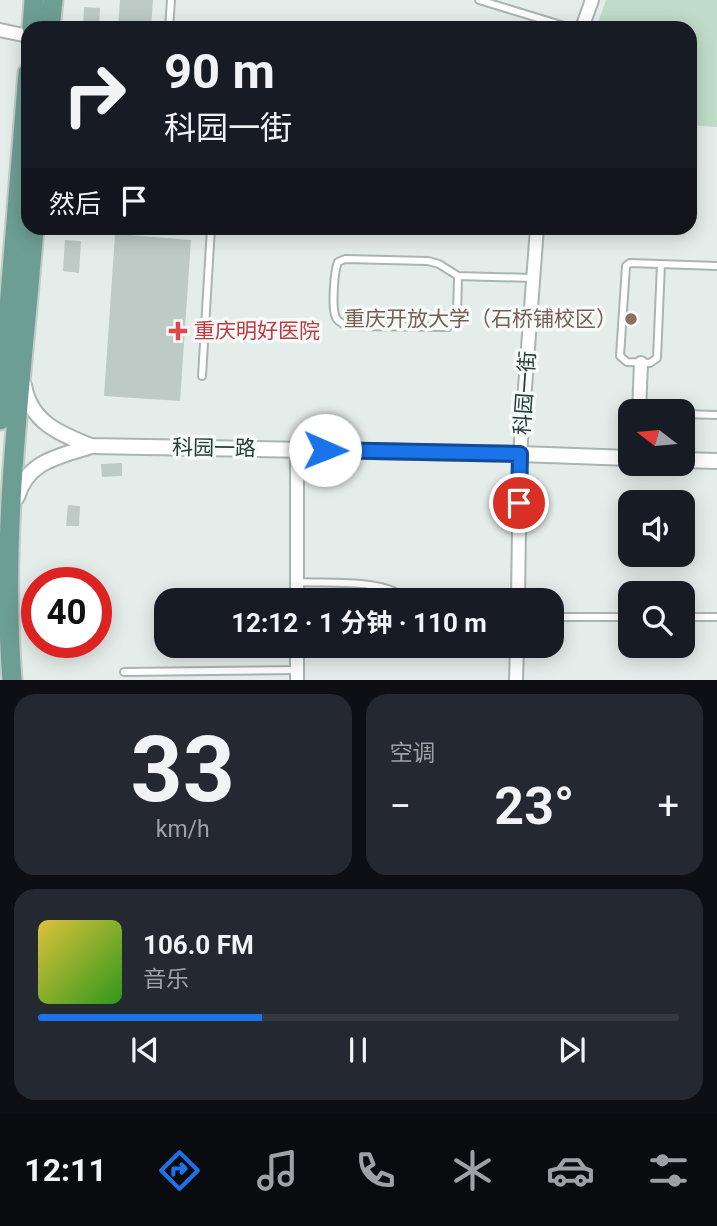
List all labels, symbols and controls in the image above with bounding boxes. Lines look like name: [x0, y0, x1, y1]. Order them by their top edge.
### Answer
text: 90 m: [164, 43, 275, 100]
icon: right: [49, 49, 140, 140]
text: 科园一街: [164, 109, 292, 147]
icon: arrive: [115, 182, 153, 220]
text: 然后: [49, 189, 101, 219]
place label: 重庆开放大学（石桥铺校区）: [344, 307, 617, 331]
marker: 重庆开放大学（石桥铺校区）: [623, 311, 639, 327]
place label: 重庆明好医院: [194, 319, 320, 343]
marker: 重庆明好医院: [168, 321, 188, 341]
street label: 科园一街: [510, 350, 540, 436]
north arrow: [618, 399, 695, 476]
map controls: [618, 399, 695, 658]
position arrow: [288, 413, 362, 487]
street label: 科园一路: [172, 435, 256, 461]
pin: [489, 473, 549, 533]
icon: arrive: [500, 484, 538, 522]
button: sound: [618, 490, 695, 567]
speed limit sign: 40: [21, 567, 112, 658]
button: search: [618, 581, 695, 658]
text: 12:12 · 1 分钟 · 110 m: [231, 608, 487, 638]
text: 33: [131, 717, 235, 823]
text: 空调: [390, 740, 436, 767]
text: 23°: [494, 776, 574, 837]
text: −: [390, 784, 411, 828]
text: +: [657, 784, 679, 828]
text: km/h: [156, 816, 210, 843]
text: 106.0 FM: [143, 930, 254, 960]
text: 音乐: [143, 966, 189, 993]
icon: previous: [126, 1031, 164, 1069]
icon: pause: [339, 1031, 377, 1069]
icon: next: [553, 1031, 591, 1069]
icon: directions: [155, 1146, 204, 1195]
icon: music: [253, 1146, 302, 1195]
icon: phone: [351, 1146, 400, 1195]
icon: climate: [448, 1146, 497, 1195]
icon: car: [546, 1146, 595, 1195]
icon: filters: [644, 1146, 693, 1195]
text: 12:11: [24, 1151, 107, 1189]

